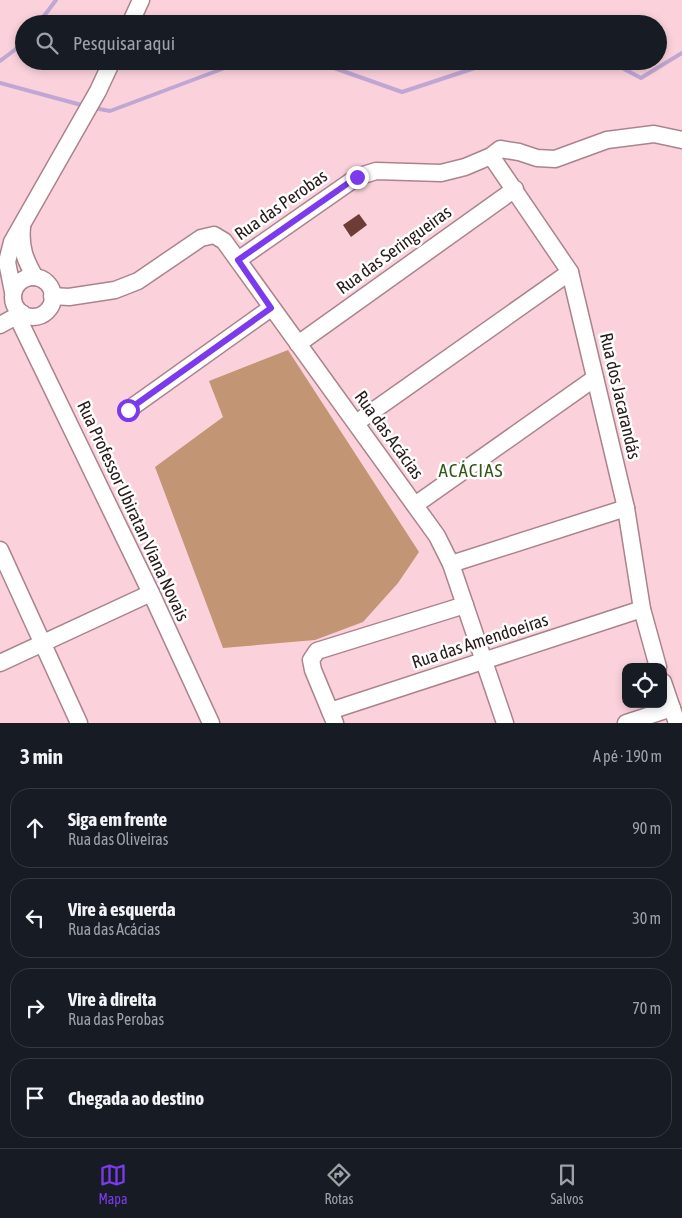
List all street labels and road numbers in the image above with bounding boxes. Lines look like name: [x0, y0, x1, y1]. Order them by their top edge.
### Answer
street label: Rua das Perobas: [230, 165, 331, 244]
street label: Rua das Seringueiras: [332, 201, 455, 298]
street label: Rua dos Jacarandás: [596, 331, 645, 461]
street label: Rua das Acácias: [350, 387, 428, 483]
street label: Rua Professor Ubiratan Viana Novais: [73, 397, 194, 624]
street label: Rua das Amendoeiras: [409, 609, 551, 672]

